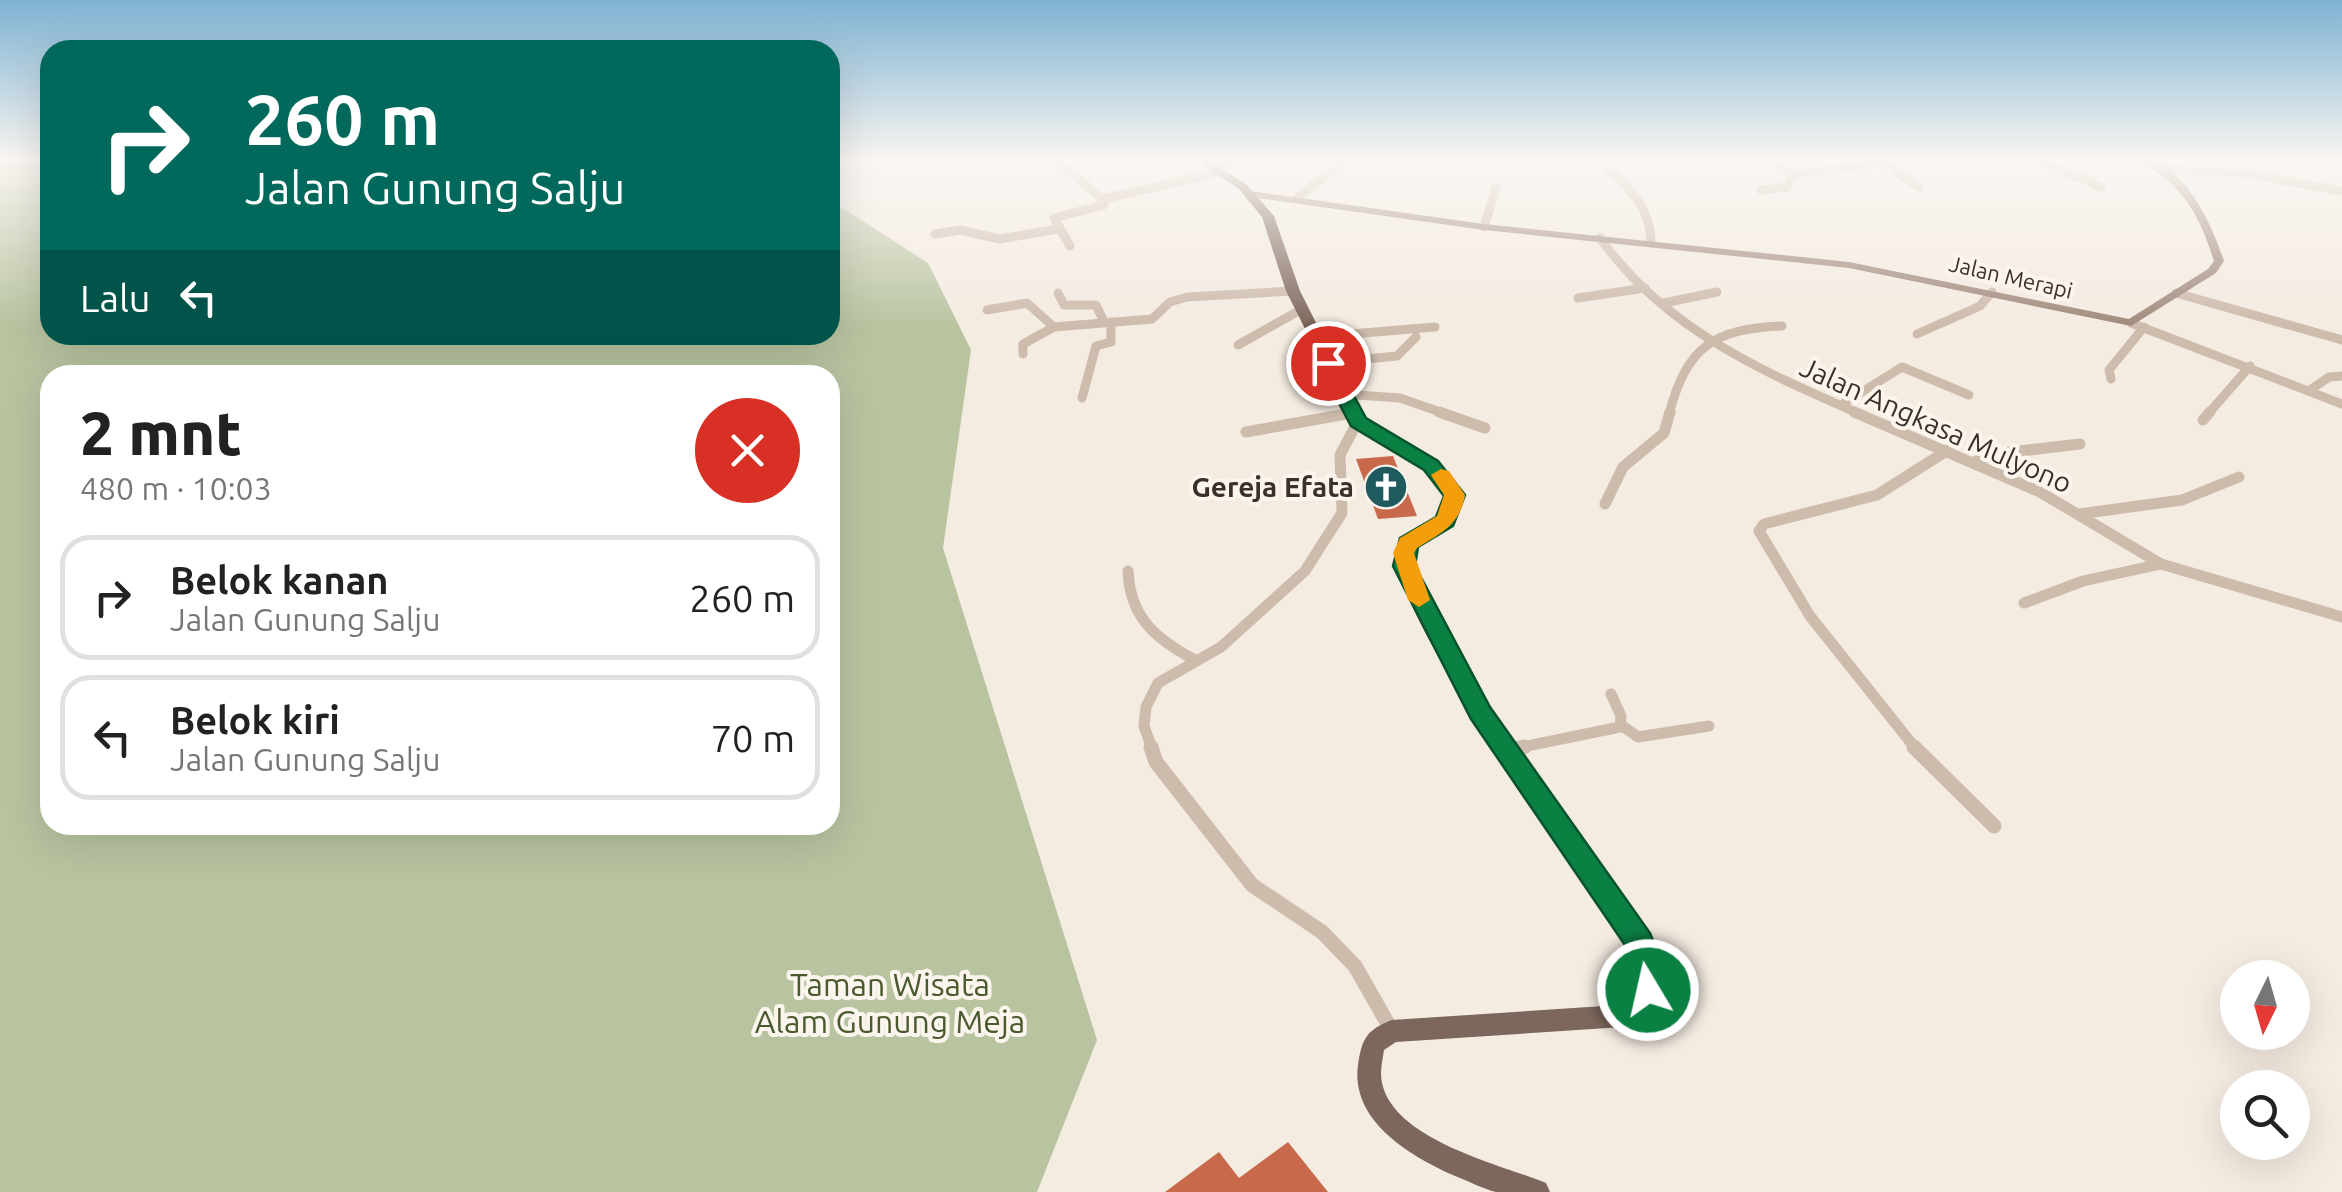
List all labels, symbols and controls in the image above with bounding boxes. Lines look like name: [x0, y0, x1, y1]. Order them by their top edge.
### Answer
icon: right: [80, 80, 210, 210]
text: 260 m: [245, 80, 440, 158]
text: Jalan Gunung Salju: [245, 162, 625, 213]
street label: Jalan Merapi: [1947, 250, 2075, 303]
icon: left: [171, 270, 226, 325]
text: Lalu: [80, 277, 151, 319]
pin: [1286, 321, 1371, 406]
icon: arrive: [1301, 336, 1356, 391]
street label: Jalan Angkasa Mulyono: [1796, 351, 2077, 498]
button: close: [695, 398, 800, 503]
text: 2 mnt: [80, 399, 242, 466]
church icon: Gereja Efata: [1363, 464, 1409, 510]
text: 480 m · 10:03: [80, 470, 272, 506]
place label: Gereja Efata: [1191, 471, 1354, 502]
text: Belok kanan: [170, 559, 389, 601]
icon: right: [85, 570, 140, 625]
text: 260 m: [689, 577, 795, 619]
text: Jalan Gunung Salju: [170, 601, 440, 637]
text: Belok kiri: [170, 699, 340, 741]
icon: left: [85, 710, 140, 765]
text: 70 m: [711, 717, 795, 759]
text: Jalan Gunung Salju: [170, 741, 440, 777]
position arrow: [1596, 938, 1700, 1042]
north arrow: [2220, 960, 2310, 1050]
map controls: [2220, 960, 2310, 1160]
park label: Taman Wisata Alam Gunung Meja: [755, 966, 1025, 1039]
button: search: [2220, 1070, 2310, 1160]

